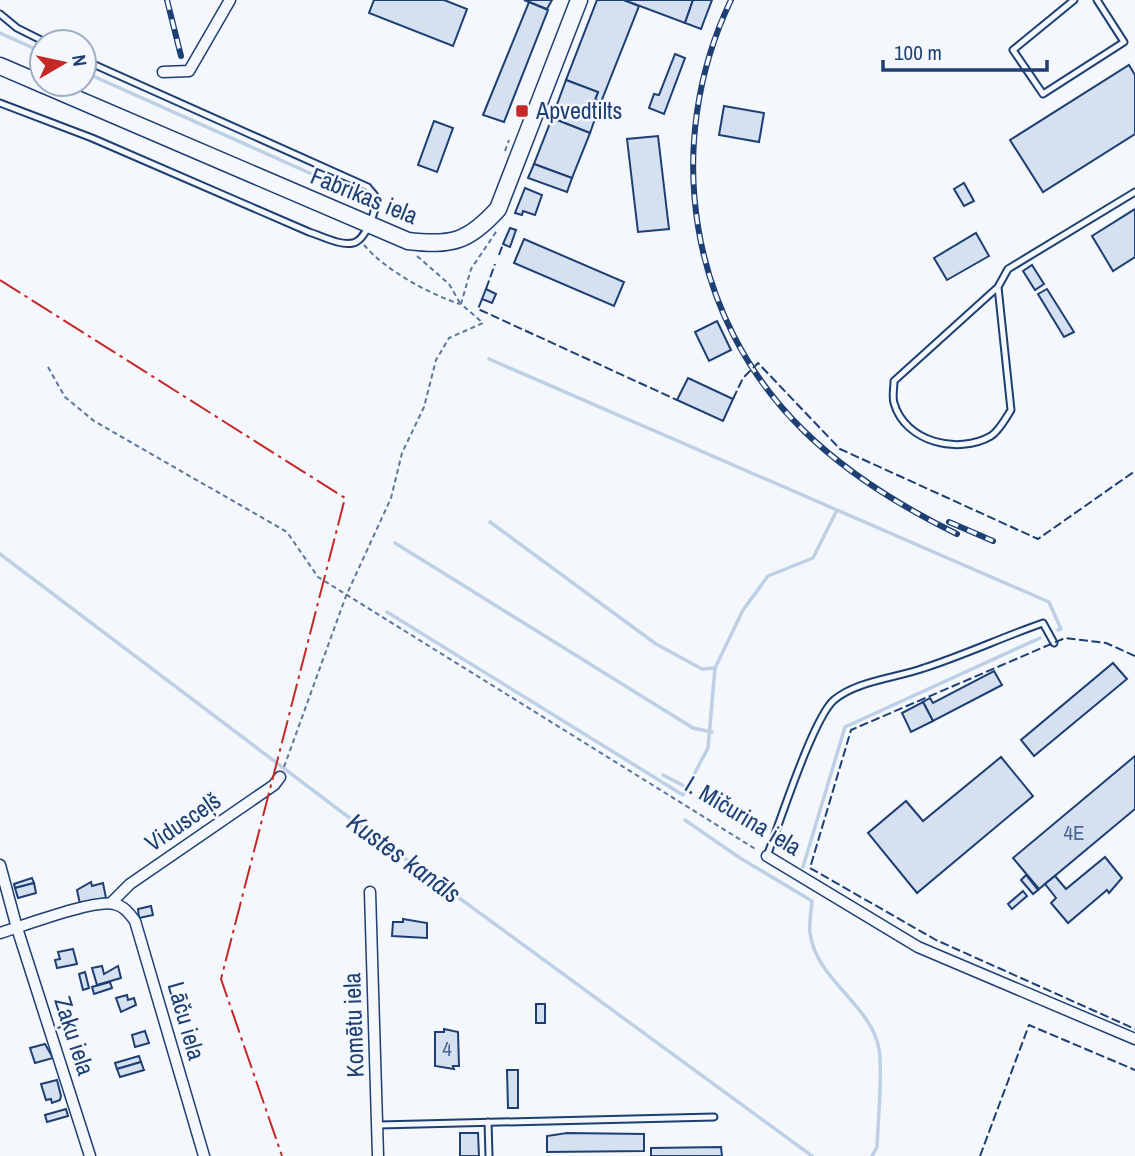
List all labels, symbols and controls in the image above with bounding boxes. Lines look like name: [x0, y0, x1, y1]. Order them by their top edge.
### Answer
north arrow: [28, 28, 98, 98]
scale bar: [883, 28, 1048, 72]
text: 100 m: [894, 38, 942, 67]
text: N: [66, 53, 94, 68]
place label: Apvedtilts: [535, 94, 622, 126]
marker: Apvedtilts: [514, 103, 530, 119]
street label: Fabrikas iela: [306, 159, 423, 231]
street label: I. Mičurina iela: [679, 768, 808, 862]
street label: Vidusceļš: [138, 784, 227, 858]
water label: Kustes kanāls: [340, 804, 468, 911]
house number: 4E: [1063, 818, 1085, 847]
street label: Komētu iela: [335, 972, 371, 1078]
street label: Lāču iela: [161, 978, 213, 1064]
street label: Zaķu iela: [47, 992, 103, 1079]
house number: 4: [442, 1034, 452, 1063]

